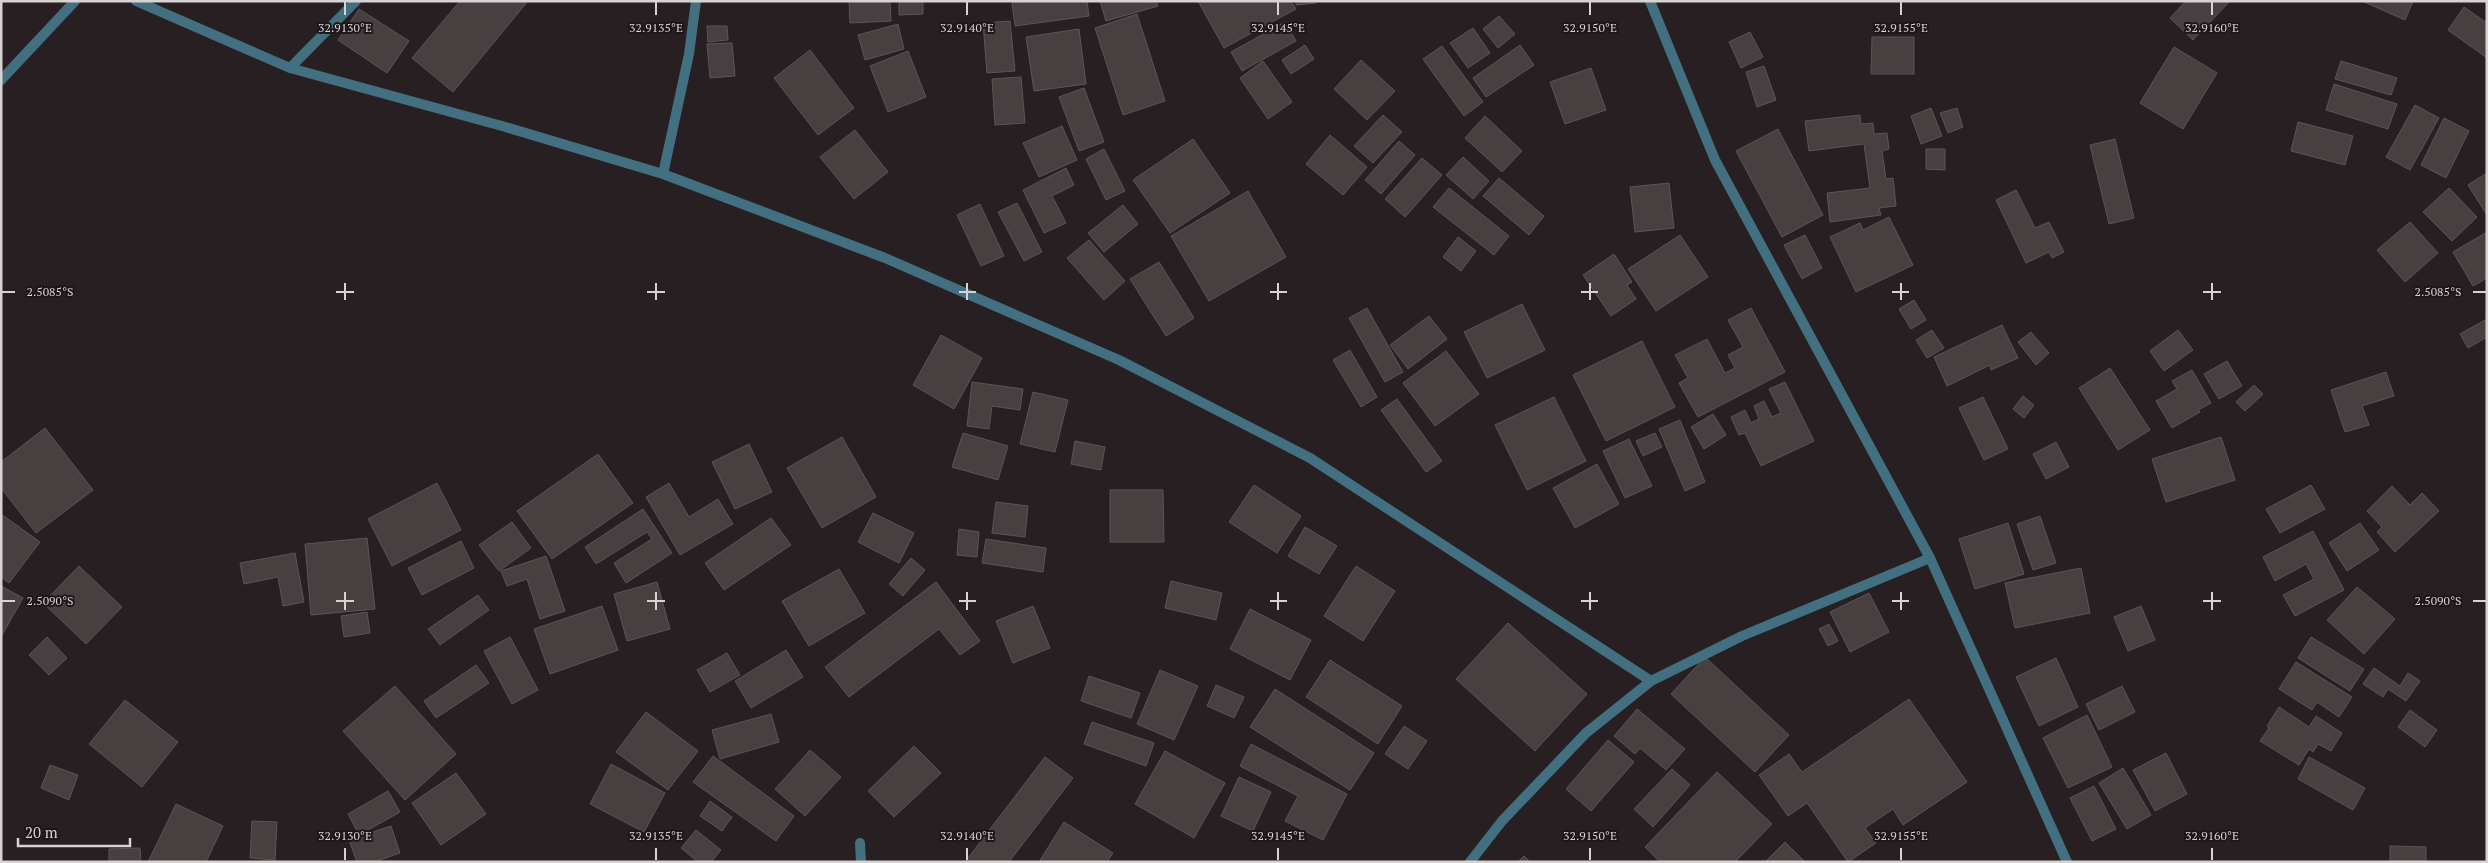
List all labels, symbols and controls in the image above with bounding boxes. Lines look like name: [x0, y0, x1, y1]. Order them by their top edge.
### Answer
text: 32.9130°E: [318, 20, 372, 35]
text: 32.9135°E: [629, 20, 683, 35]
text: 32.9140°E: [940, 20, 994, 35]
text: 32.9145°E: [1251, 20, 1305, 35]
text: 32.9150°E: [1563, 20, 1617, 35]
text: 32.9155°E: [1874, 20, 1928, 35]
text: 32.9160°E: [2185, 20, 2239, 35]
text: 2.5085°S: [27, 284, 73, 299]
text: 2.5085°S: [2415, 284, 2461, 299]
text: 2.5090°S: [27, 593, 73, 608]
text: 2.5090°S: [2415, 593, 2461, 608]
scale bar: [18, 816, 130, 848]
text: 20 m: [25, 822, 58, 842]
text: 32.9130°E: [318, 828, 372, 843]
text: 32.9135°E: [629, 828, 683, 843]
text: 32.9140°E: [940, 828, 994, 843]
text: 32.9145°E: [1251, 828, 1305, 843]
text: 32.9150°E: [1563, 828, 1617, 843]
text: 32.9155°E: [1874, 828, 1928, 843]
text: 32.9160°E: [2185, 828, 2239, 843]

